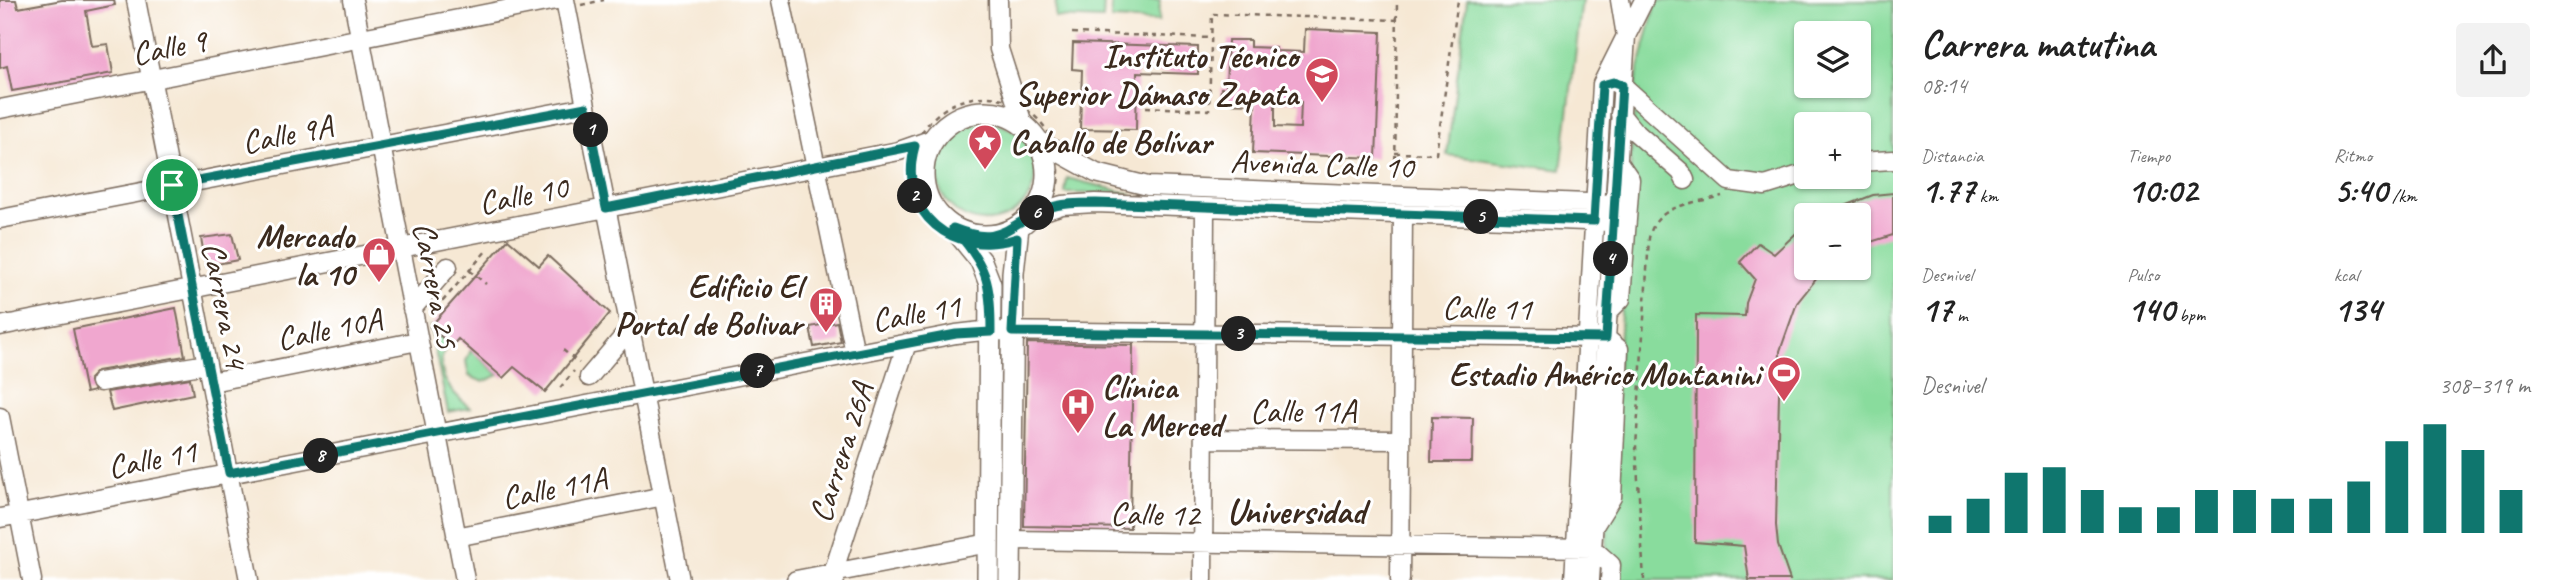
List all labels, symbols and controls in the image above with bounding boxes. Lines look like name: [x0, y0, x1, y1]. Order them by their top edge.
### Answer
street label: Calle 9: [129, 19, 213, 75]
map controls: [1794, 21, 1871, 280]
button: layers: [1794, 21, 1871, 98]
text: Carrera matutina: [1921, 21, 2155, 68]
button: share: [2456, 23, 2530, 97]
place label: Instituto Técnico Superior Dámaso Zapata: [1015, 35, 1301, 115]
school or university icon: Instituto Técnico Superior Dámaso Zapata: [1303, 55, 1341, 104]
text: 08:14: [1921, 71, 1967, 100]
street label: Calle 9A: [238, 104, 337, 163]
button: +: [1794, 112, 1871, 189]
pin: 1: [574, 113, 608, 148]
text: 1: [586, 117, 595, 141]
place label: Caballo de Bolívar: [1010, 121, 1214, 163]
place icon: Caballo de Bolívar: [966, 122, 1004, 171]
street label: Avenida Calle 10: [1230, 140, 1416, 188]
text: Distancia: [1921, 144, 1983, 168]
text: Tiempo: [2127, 144, 2170, 168]
text: Ritmo: [2334, 144, 2372, 168]
pin: [142, 155, 202, 215]
street label: Calle 10: [475, 165, 573, 224]
icon: arrive: [153, 166, 191, 204]
text: 1.77: [1921, 168, 1975, 213]
text: 10:02: [2127, 168, 2197, 213]
text: 5:40: [2334, 168, 2387, 213]
pin: 2: [898, 178, 932, 214]
text: 2: [910, 183, 919, 207]
text: km: [1975, 184, 1998, 208]
text: /km: [2387, 184, 2417, 208]
pin: 6: [1020, 196, 1054, 230]
text: 6: [1032, 200, 1041, 224]
pin: 5: [1464, 200, 1498, 234]
button: −: [1794, 203, 1871, 280]
text: 5: [1476, 204, 1485, 228]
place label: Mercado la 10: [256, 215, 357, 295]
street label: Carrera 25: [403, 219, 469, 354]
shop icon: Mercado la 10: [360, 235, 398, 284]
street label: Carrera 24: [192, 239, 258, 375]
pin: 4: [1594, 242, 1628, 276]
text: 4: [1606, 246, 1615, 270]
text: Desnivel: [1921, 263, 1973, 287]
text: Pulso: [2127, 263, 2159, 287]
text: kcal: [2334, 263, 2359, 287]
place label: Edificio El Portal de Bolivar: [615, 265, 808, 345]
street label: Calle 11: [868, 284, 966, 341]
building icon: Edificio El Portal de Bolivar: [807, 285, 845, 334]
street label: Calle 11: [1442, 286, 1534, 330]
text: 17: [1921, 287, 1952, 332]
text: 140: [2127, 287, 2175, 332]
text: 134: [2334, 287, 2381, 332]
street label: Calle 10A: [273, 298, 387, 360]
text: m: [1952, 303, 1968, 327]
text: bpm: [2175, 303, 2205, 327]
pin: 3: [1222, 316, 1256, 352]
text: 3: [1234, 321, 1243, 345]
place label: Estadio Américo Montanini: [1449, 353, 1765, 395]
pin: 7: [740, 354, 776, 388]
sports icon: Estadio Américo Montanini: [1765, 354, 1803, 403]
text: 7: [753, 358, 762, 382]
place label: Clínica La Merced: [1102, 366, 1228, 446]
text: Desnivel: [1921, 371, 1983, 400]
text: 308–319 m: [2439, 371, 2530, 400]
street label: Carrera 26A: [799, 376, 884, 527]
hospital icon: Clínica La Merced: [1059, 386, 1097, 435]
street label: Calle 11A: [1250, 390, 1357, 432]
street label: Calle 11: [104, 429, 202, 488]
pin: 8: [304, 438, 338, 474]
text: 8: [316, 443, 325, 467]
street label: Calle 11A: [498, 457, 612, 519]
district label: Universidad: [1227, 489, 1371, 534]
street label: Calle 12: [1110, 492, 1203, 536]

